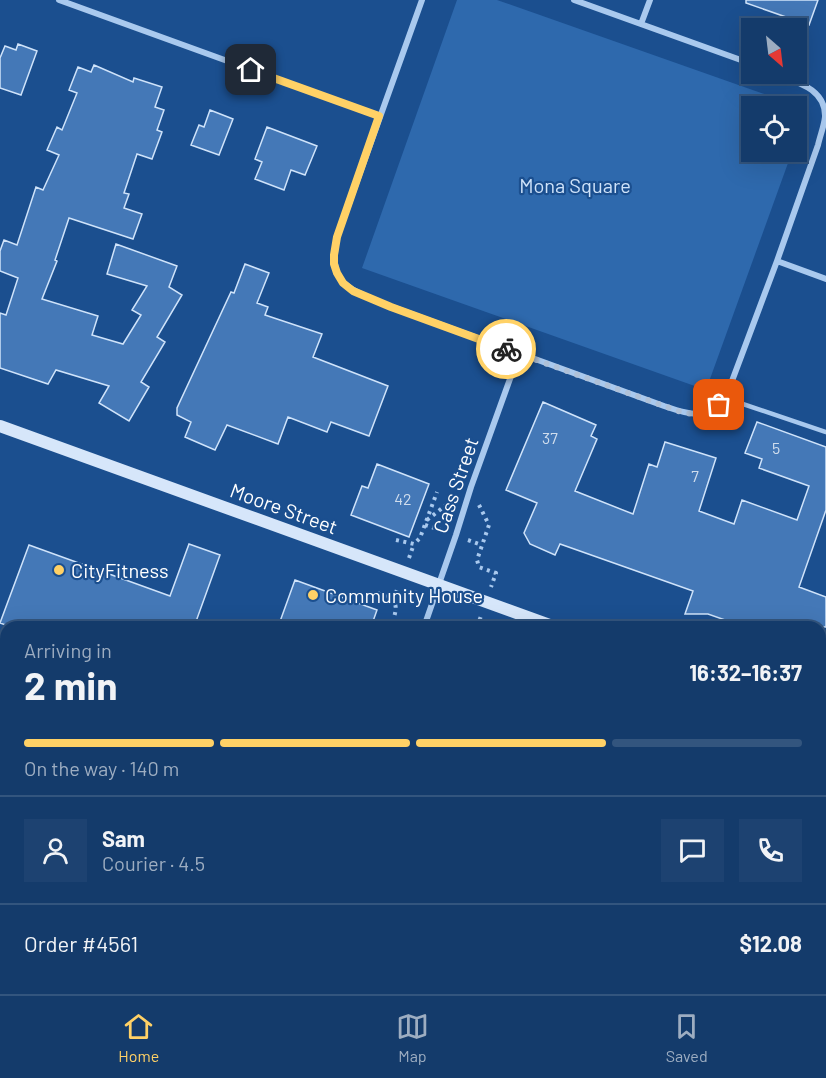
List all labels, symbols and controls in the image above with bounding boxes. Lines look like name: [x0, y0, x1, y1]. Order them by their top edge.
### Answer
north arrow: [741, 18, 807, 84]
map controls: [741, 18, 807, 162]
pin: [225, 44, 276, 95]
icon: home: [234, 53, 267, 86]
button: locate: [741, 96, 807, 162]
park label: Mona Square: [519, 173, 631, 197]
courier: [476, 319, 536, 379]
icon: bike: [490, 333, 523, 366]
pin: [693, 379, 744, 430]
icon: bag: [702, 388, 735, 421]
house number: 37: [542, 428, 558, 447]
street label: Cass Street: [427, 434, 483, 536]
house number: 5: [772, 438, 780, 457]
house number: 7: [691, 466, 699, 485]
street label: Moore Street: [227, 477, 341, 539]
house number: 42: [394, 489, 412, 508]
place label: CityFitness: [71, 558, 169, 582]
marker: CityFitness: [52, 563, 66, 577]
place label: Community House: [325, 583, 483, 607]
marker: Community House: [306, 588, 320, 602]
text: Arriving in: [24, 638, 112, 662]
text: 16:32–16:37: [689, 659, 802, 685]
text: 2 min: [24, 661, 117, 708]
text: On the way · 140 m: [24, 756, 179, 780]
button: person: [24, 819, 87, 882]
button: chat: [661, 819, 724, 882]
button: phone: [739, 819, 802, 882]
text: Sam: [102, 825, 145, 851]
text: Courier · 4.5: [102, 851, 205, 875]
text: Order #4561: [24, 930, 138, 956]
text: $12.08: [739, 930, 802, 956]
tab: Home: [118, 1010, 159, 1065]
tab: Map: [396, 1010, 429, 1065]
tab: Saved: [666, 1010, 708, 1065]

